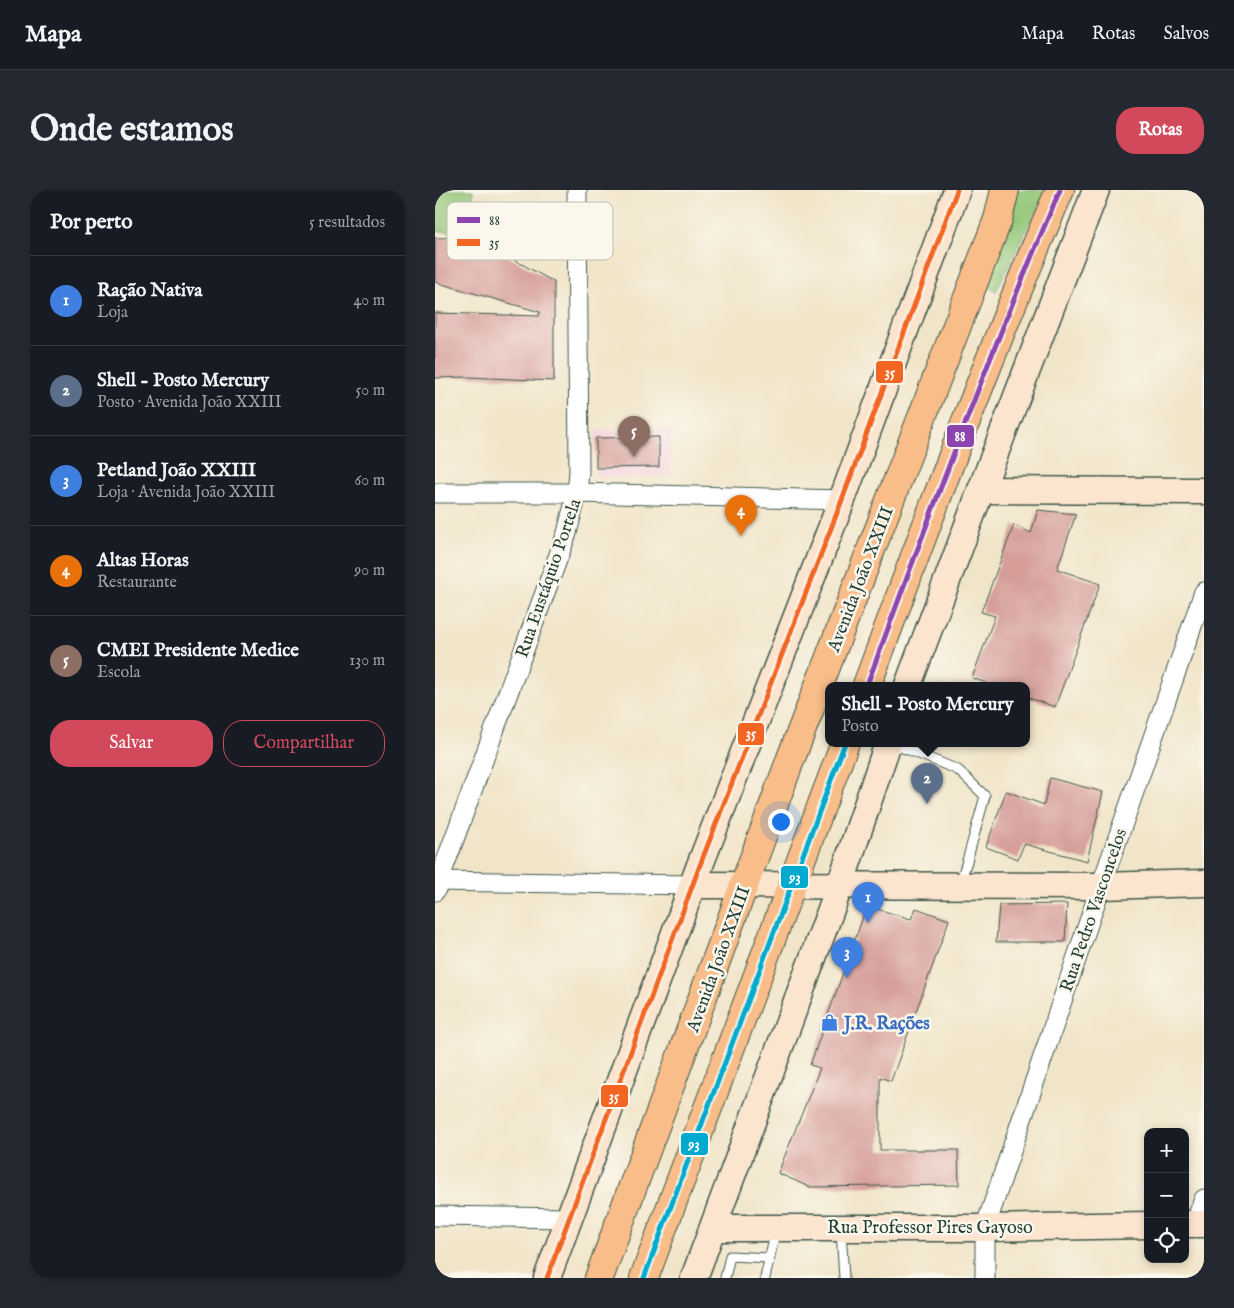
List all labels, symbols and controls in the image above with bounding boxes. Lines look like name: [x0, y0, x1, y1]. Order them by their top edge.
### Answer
text: Mapa: [25, 19, 81, 50]
text: Mapa: [1022, 23, 1064, 46]
text: Rotas: [1092, 23, 1135, 46]
text: Salvos: [1163, 23, 1209, 46]
button: Rotas: [1116, 107, 1204, 154]
text: Onde estamos: [30, 108, 234, 153]
legend: [447, 202, 613, 260]
text: Por perto: [50, 209, 132, 236]
text: 88: [489, 212, 500, 230]
text: 5 resultados: [309, 213, 385, 233]
text: 35: [489, 234, 499, 252]
text: Ração Nativa: [97, 279, 203, 303]
text: 1: [63, 291, 69, 311]
text: 40 m: [353, 291, 385, 311]
text: Loja: [97, 303, 128, 323]
line badge: 35: [875, 360, 904, 384]
text: 35: [885, 364, 895, 382]
text: Shell - Posto Mercury: [97, 369, 269, 393]
text: 2: [62, 381, 70, 401]
text: 50 m: [356, 381, 385, 401]
text: Posto · Avenida João XXIII: [97, 393, 282, 413]
pin: 5: [618, 416, 650, 457]
line badge: 88: [946, 424, 975, 448]
text: 88: [955, 428, 966, 446]
text: Petland João XXIII: [97, 459, 256, 483]
text: 3: [63, 471, 69, 491]
text: 60 m: [355, 471, 385, 491]
text: Loja · Avenida João XXIII: [97, 483, 275, 503]
pin: 4: [725, 495, 757, 536]
street label: Rua Eustáquio Portela: [511, 496, 588, 661]
street label: Avenida João XXIII: [823, 503, 900, 656]
text: Altas Horas: [97, 549, 189, 573]
text: 4: [62, 561, 70, 581]
text: 90 m: [354, 561, 385, 581]
text: Restaurante: [97, 573, 177, 593]
text: CMEI Presidente Medice: [97, 639, 299, 663]
text: 5: [63, 651, 69, 671]
text: 130 m: [349, 651, 385, 671]
text: Escola: [97, 663, 140, 683]
popup: [825, 682, 1030, 747]
text: Shell - Posto Mercury: [841, 693, 1014, 717]
text: Posto: [841, 717, 879, 737]
button: Salvar: [50, 720, 213, 767]
button: Compartilhar: [223, 720, 385, 767]
line badge: 35: [737, 722, 765, 746]
text: 35: [746, 725, 756, 743]
pin: 2: [911, 763, 943, 804]
your location: [768, 809, 794, 835]
street label: Rua Pedro Vasconcelos: [1056, 826, 1133, 995]
line badge: 93: [780, 865, 809, 889]
text: 93: [788, 869, 801, 887]
pin: 1: [852, 882, 884, 923]
street label: Avenida João XXIII: [682, 883, 757, 1037]
pin: 3: [831, 937, 863, 978]
shop icon: J.R. Rações: [820, 1013, 840, 1033]
place label: J.R. Rações: [842, 1013, 930, 1036]
line badge: 35: [600, 1084, 629, 1108]
text: 35: [609, 1088, 619, 1106]
map controls: [1144, 1128, 1189, 1263]
button: +: [1144, 1128, 1189, 1173]
line badge: 93: [680, 1132, 709, 1156]
text: 93: [687, 1136, 700, 1154]
button: −: [1144, 1173, 1189, 1218]
street label: Rua Professor Pires Gayoso: [827, 1217, 1033, 1240]
button: locate: [1144, 1218, 1189, 1263]

